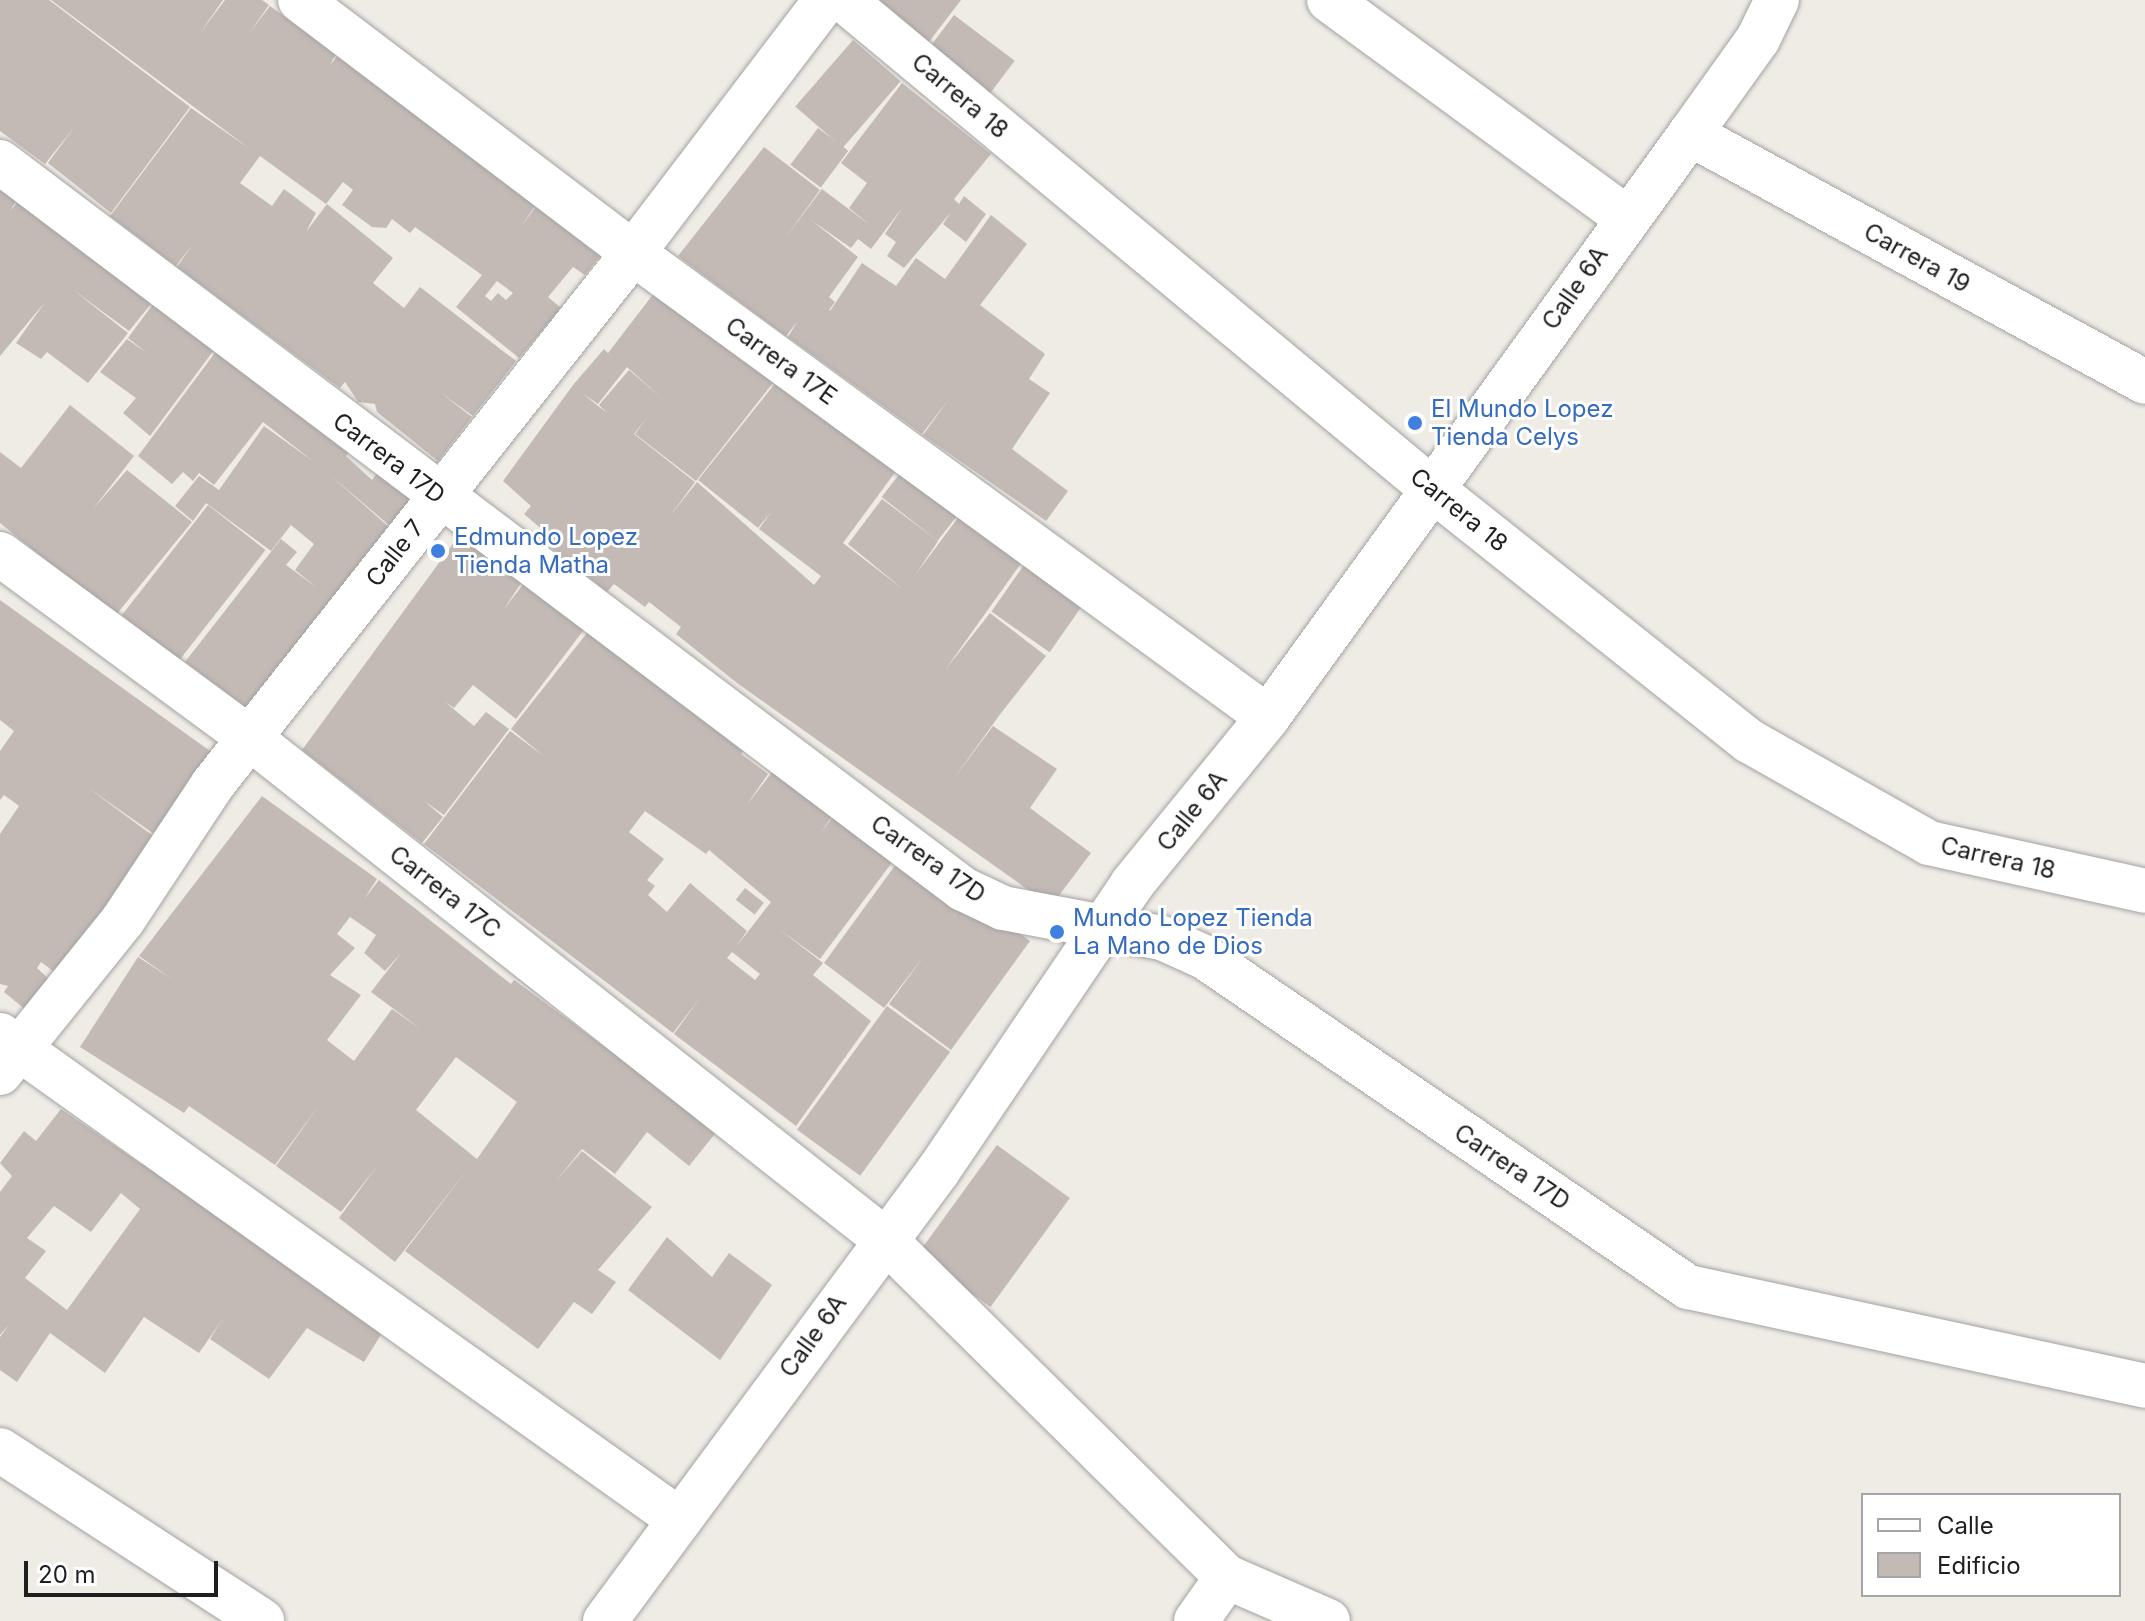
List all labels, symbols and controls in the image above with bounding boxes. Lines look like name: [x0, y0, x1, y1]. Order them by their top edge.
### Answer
street label: Carrera 18: [906, 47, 1014, 145]
street label: Carrera 19: [1859, 217, 1975, 299]
street label: Calle 6A: [1536, 241, 1614, 335]
street label: Carrera 17E: [720, 311, 842, 411]
place label: El Mundo Lopez Tienda Celys: [1431, 395, 1613, 451]
street label: Carrera 17D: [327, 406, 451, 510]
marker: El Mundo Lopez Tienda Celys: [1406, 414, 1424, 432]
street label: Carrera 18: [1405, 462, 1513, 558]
street label: Calle 7: [360, 514, 430, 592]
place label: Edmundo Lopez Tienda Matha: [454, 523, 638, 579]
marker: Edmundo Lopez Tienda Matha: [429, 542, 447, 560]
street label: Calle 6A: [1151, 765, 1233, 857]
street label: Carrera 17D: [865, 809, 991, 909]
street label: Carrera 18: [1938, 831, 2058, 885]
street label: Carrera 17C: [384, 840, 506, 944]
place label: Mundo Lopez Tienda La Mano de Dios: [1073, 904, 1313, 960]
marker: Mundo Lopez Tienda La Mano de Dios: [1048, 923, 1066, 941]
street label: Carrera 17D: [1449, 1118, 1575, 1216]
street label: Calle 6A: [773, 1289, 853, 1383]
legend: [1861, 1493, 2121, 1597]
text: Calle: [1937, 1511, 1994, 1540]
scale bar: [28, 1545, 222, 1595]
text: Edificio: [1937, 1551, 2021, 1580]
text: 20 m: [38, 1560, 96, 1589]

